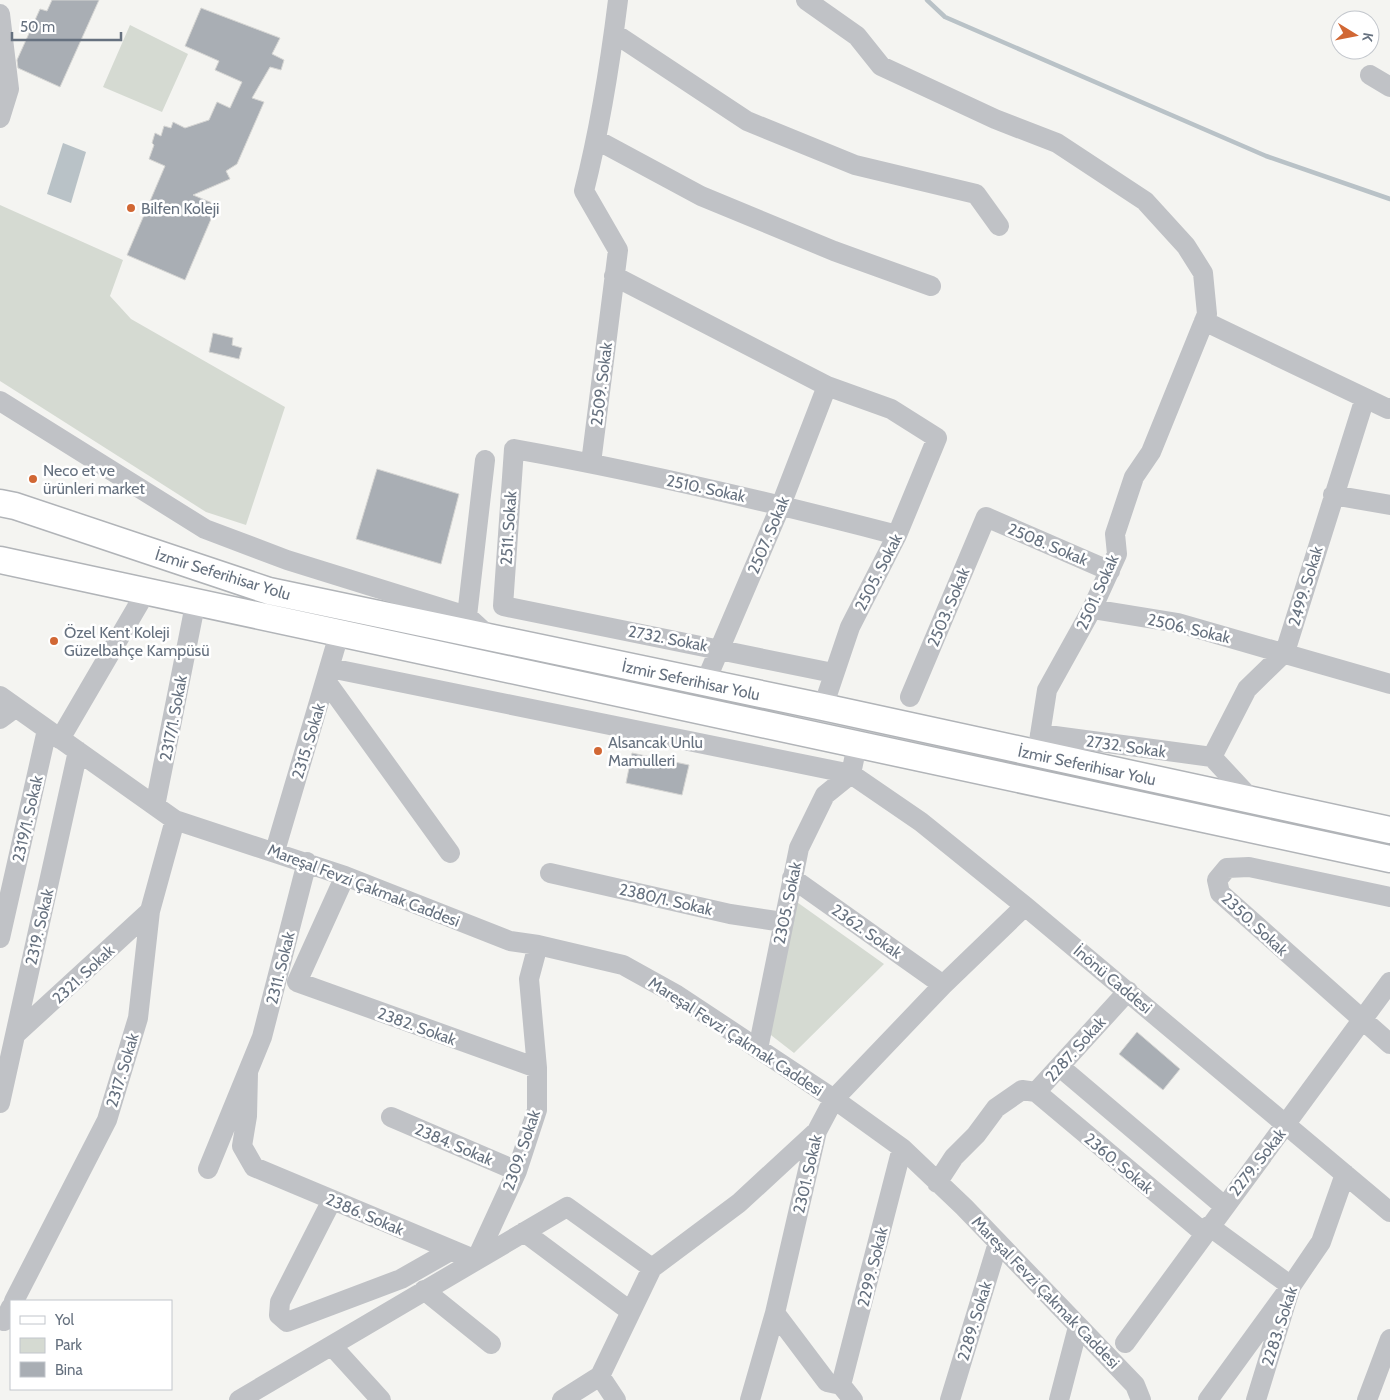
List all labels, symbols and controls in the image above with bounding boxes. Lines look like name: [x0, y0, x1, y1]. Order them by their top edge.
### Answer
scale bar: [12, 10, 121, 42]
north arrow: [1330, 10, 1380, 60]
text: 50 m: [20, 18, 55, 36]
text: K: [1358, 31, 1377, 43]
place label: Bilfen Koleji: [141, 199, 219, 218]
marker: Bilfen Koleji: [125, 202, 137, 214]
street label: 2509. Sokak: [587, 340, 616, 427]
place label: Neco et ve ürünleri market: [43, 461, 145, 498]
street label: 2510. Sokak: [665, 471, 748, 506]
marker: Neco et ve ürünleri market: [27, 473, 39, 485]
street label: 2511. Sokak: [496, 489, 521, 566]
street label: 2507. Sokak: [744, 493, 794, 577]
street label: 2508. Sokak: [1005, 519, 1091, 570]
street label: 2505. Sokak: [851, 530, 906, 614]
street label: 2499. Sokak: [1284, 543, 1327, 628]
street label: İzmir Seferihisar Yolu: [153, 545, 293, 604]
street label: 2501. Sokak: [1072, 551, 1123, 633]
street label: 2503. Sokak: [923, 564, 974, 650]
street label: 2506. Sokak: [1146, 610, 1233, 647]
street label: 2732. Sokak: [627, 621, 710, 656]
place label: Özel Kent Koleji Güzelbahçe Kampüsü: [64, 623, 210, 660]
marker: Özel Kent Koleji Güzelbahçe Kampüsü: [48, 635, 60, 647]
street label: İzmir Seferihisar Yolu: [620, 657, 762, 704]
street label: 2317/1. Sokak: [156, 673, 191, 763]
street label: 2315. Sokak: [288, 700, 329, 781]
street label: 2732. Sokak: [1085, 731, 1168, 762]
place label: Alsancak Unlu Mamulleri: [608, 733, 703, 770]
street label: İzmir Seferihisar Yolu: [1016, 742, 1158, 789]
marker: Alsancak Unlu Mamulleri: [592, 745, 604, 757]
street label: 2319/1. Sokak: [8, 773, 47, 864]
street label: Mareşal Fevzi Çakmak Caddesi: [265, 840, 463, 931]
street label: 2305. Sokak: [769, 859, 806, 946]
street label: 2380/1. Sokak: [617, 880, 715, 920]
street label: 2319. Sokak: [21, 886, 58, 967]
street label: 2350. Sokak: [1218, 889, 1292, 960]
street label: 2362. Sokak: [828, 900, 906, 963]
street label: 2311. Sokak: [262, 929, 299, 1007]
street label: 2321. Sokak: [48, 940, 119, 1008]
street label: İnönü Caddesi: [1070, 941, 1156, 1018]
street label: Mareşal Fevzi Çakmak Caddesi: [645, 973, 827, 1100]
street label: 2382. Sokak: [375, 1003, 459, 1050]
street label: 2287. Sokak: [1041, 1012, 1110, 1086]
street label: 2317. Sokak: [102, 1030, 143, 1110]
street label: 2309. Sokak: [499, 1107, 544, 1193]
street label: 2384. Sokak: [412, 1120, 496, 1170]
street label: 2279. Sokak: [1225, 1124, 1290, 1200]
street label: 2360. Sokak: [1080, 1129, 1158, 1198]
street label: 2301. Sokak: [789, 1132, 826, 1215]
street label: 2386. Sokak: [323, 1190, 407, 1240]
street label: Mareşal Fevzi Çakmak Caddesi: [968, 1212, 1123, 1372]
street label: 2299. Sokak: [853, 1224, 892, 1309]
street label: 2289. Sokak: [953, 1278, 996, 1363]
street label: 2283. Sokak: [1258, 1283, 1301, 1368]
legend: [10, 1300, 172, 1390]
text: Yol: [54, 1311, 74, 1329]
text: Park: [55, 1336, 82, 1354]
text: Bina: [55, 1361, 83, 1379]

